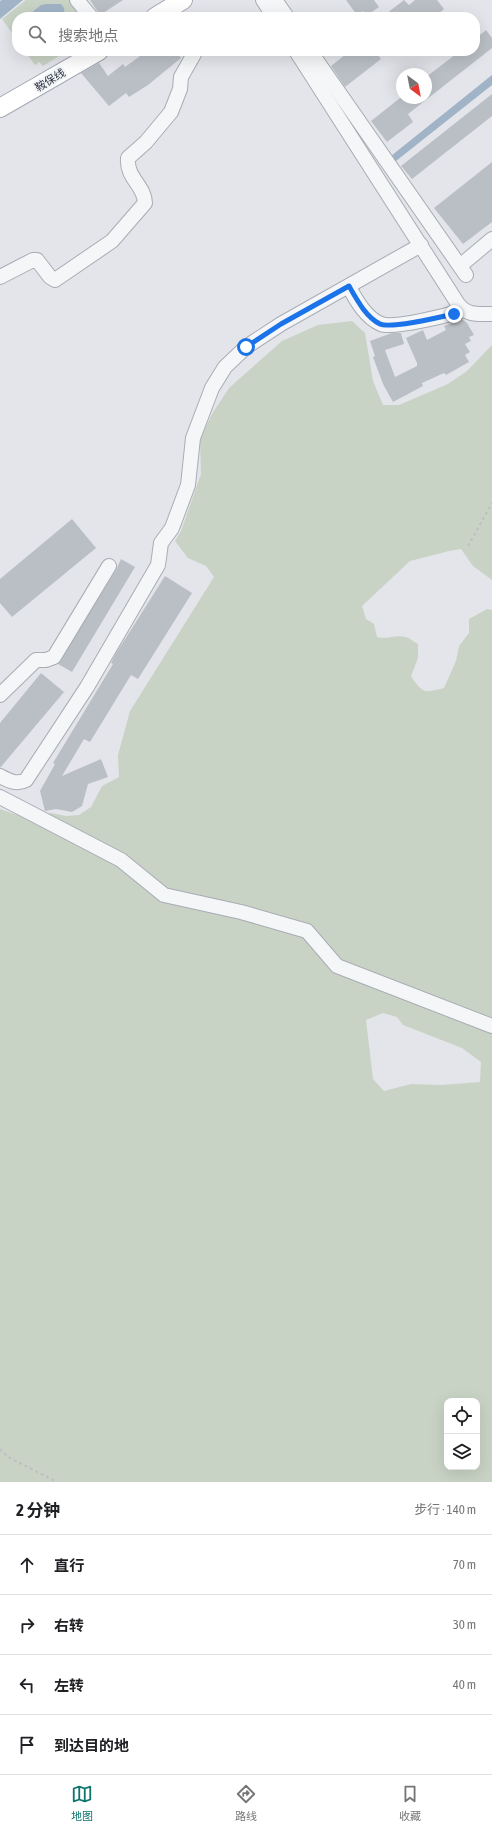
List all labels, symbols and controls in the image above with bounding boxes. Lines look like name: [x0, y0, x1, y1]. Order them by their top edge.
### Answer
search box: [12, 12, 480, 56]
icon: search: [26, 23, 48, 45]
text: 搜索地点: [58, 27, 118, 44]
street label: 鞍保线: [33, 66, 67, 94]
north arrow: [396, 68, 432, 104]
route end: [445, 305, 463, 323]
route start: [237, 338, 255, 356]
map controls: [444, 1398, 480, 1470]
button: locate: [444, 1398, 480, 1434]
button: layers: [444, 1434, 480, 1470]
text: 2 分钟: [16, 1500, 60, 1520]
text: 步行 · 140 m: [414, 1502, 476, 1517]
icon: ahead: [16, 1554, 38, 1576]
text: 直行: [54, 1557, 84, 1574]
text: 70 m: [453, 1557, 476, 1572]
icon: right: [16, 1614, 38, 1636]
text: 右转: [54, 1617, 84, 1634]
text: 30 m: [453, 1617, 476, 1632]
icon: left: [16, 1674, 38, 1696]
text: 左转: [54, 1677, 84, 1694]
text: 40 m: [453, 1677, 476, 1692]
icon: arrive: [16, 1734, 38, 1756]
text: 到达目的地: [54, 1737, 129, 1754]
tab: 地图: [71, 1783, 93, 1823]
tab: 路线: [235, 1783, 257, 1823]
tab: 收藏: [399, 1783, 421, 1823]

